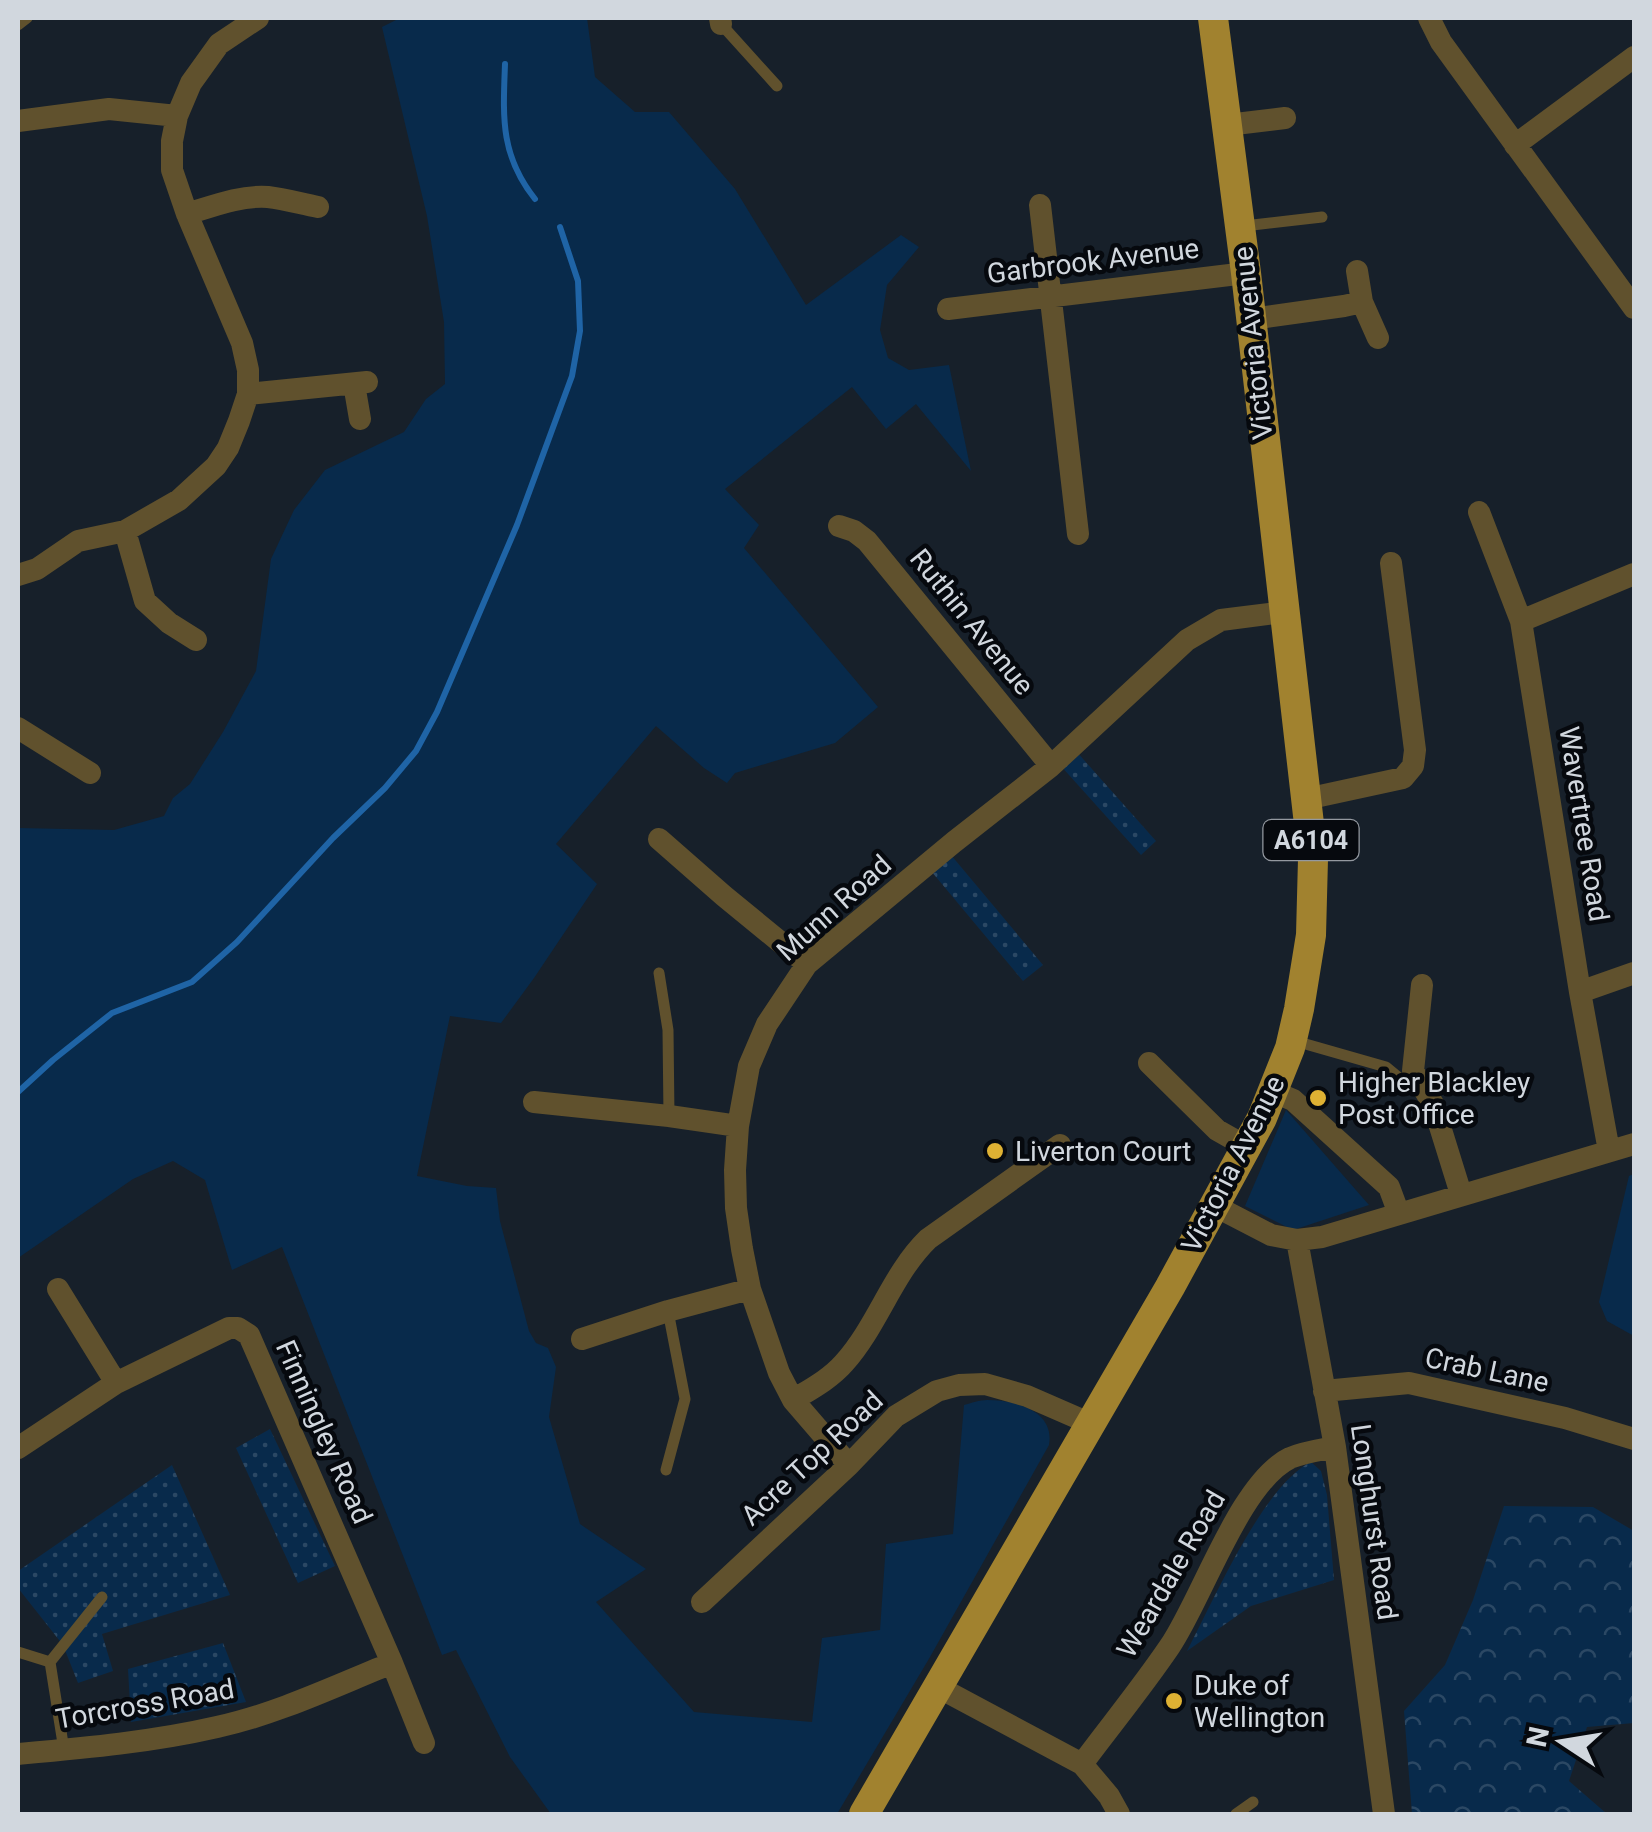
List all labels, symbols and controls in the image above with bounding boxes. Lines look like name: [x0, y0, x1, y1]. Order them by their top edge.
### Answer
street label: Garbrook Avenue: [985, 232, 1201, 290]
street label: Victoria Avenue: [1226, 245, 1280, 441]
street label: Ruthin Avenue: [903, 542, 1041, 702]
street label: Wavertree Road: [1552, 724, 1616, 924]
road number: A6104: [1264, 820, 1358, 860]
street label: Munn Road: [770, 848, 898, 968]
place label: Higher Blackley Post Office: [1338, 1066, 1530, 1131]
street label: Victoria Avenue: [1174, 1070, 1292, 1258]
marker: Higher Blackley Post Office: [1307, 1087, 1329, 1109]
place label: Liverton Court: [1015, 1135, 1192, 1168]
marker: Liverton Court: [984, 1140, 1006, 1162]
street label: Finningley Road: [269, 1335, 379, 1529]
street label: Crab Lane: [1422, 1341, 1552, 1399]
street label: Acre Top Road: [734, 1384, 890, 1532]
street label: Longhurst Road: [1344, 1422, 1404, 1622]
street label: Weardale Road: [1110, 1485, 1232, 1663]
place label: Duke of Wellington: [1194, 1669, 1325, 1734]
street label: Torcross Road: [53, 1672, 237, 1736]
marker: Duke of Wellington: [1163, 1690, 1185, 1712]
north arrow: [1512, 1692, 1612, 1792]
text: N: [1520, 1724, 1556, 1750]

